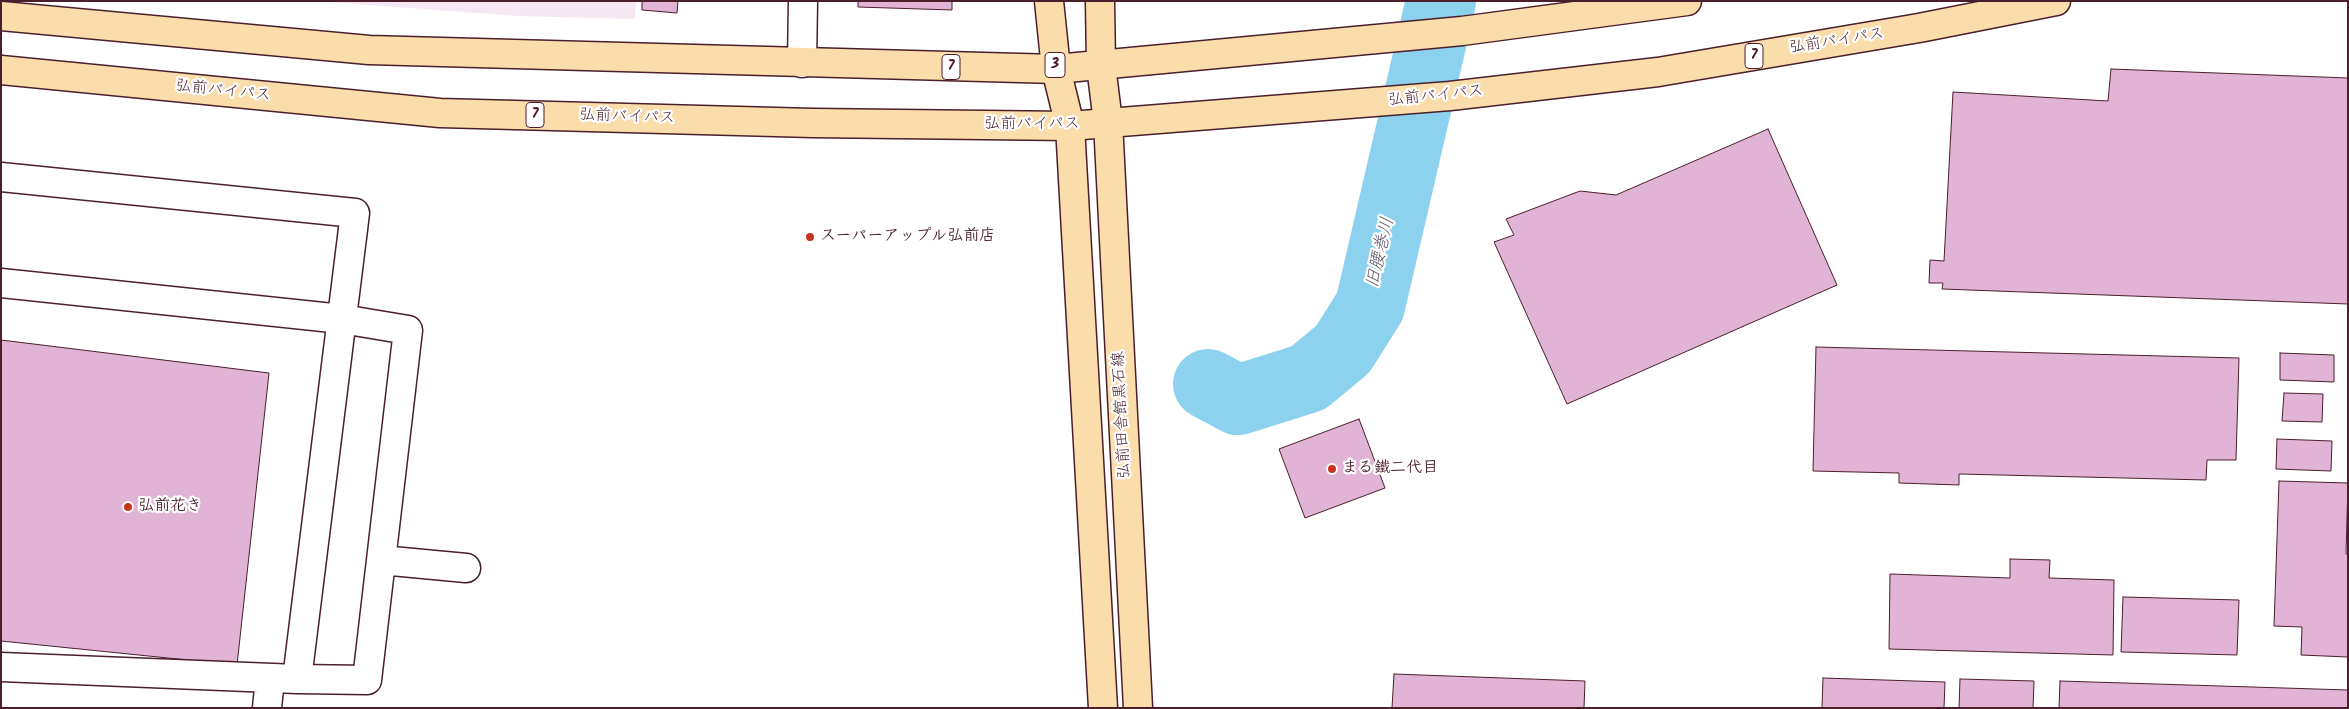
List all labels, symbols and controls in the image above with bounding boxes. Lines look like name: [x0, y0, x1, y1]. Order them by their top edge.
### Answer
street label: 弘前バイパス: [1788, 25, 1886, 59]
road number: 7: [1745, 44, 1763, 68]
road number: 3: [1045, 52, 1065, 78]
road number: 7: [942, 54, 960, 80]
street label: 弘前バイパス: [174, 77, 272, 107]
street label: 弘前バイパス: [1387, 82, 1485, 112]
road number: 7: [526, 102, 544, 128]
street label: 弘前バイパス: [579, 107, 675, 129]
street label: 弘前バイパス: [984, 115, 1080, 135]
water label: 旧腰巻川: [1363, 215, 1401, 291]
place label: スーパーアップル弘前店: [820, 227, 995, 247]
marker: スーパーアップル弘前店: [804, 231, 816, 243]
street label: 弘前田舎館黒石線: [1110, 351, 1136, 479]
place label: まる鐵二代目: [1342, 459, 1438, 479]
marker: まる鐵二代目: [1326, 463, 1338, 475]
place label: 弘前花き: [138, 497, 202, 517]
marker: 弘前花き: [122, 501, 134, 513]

